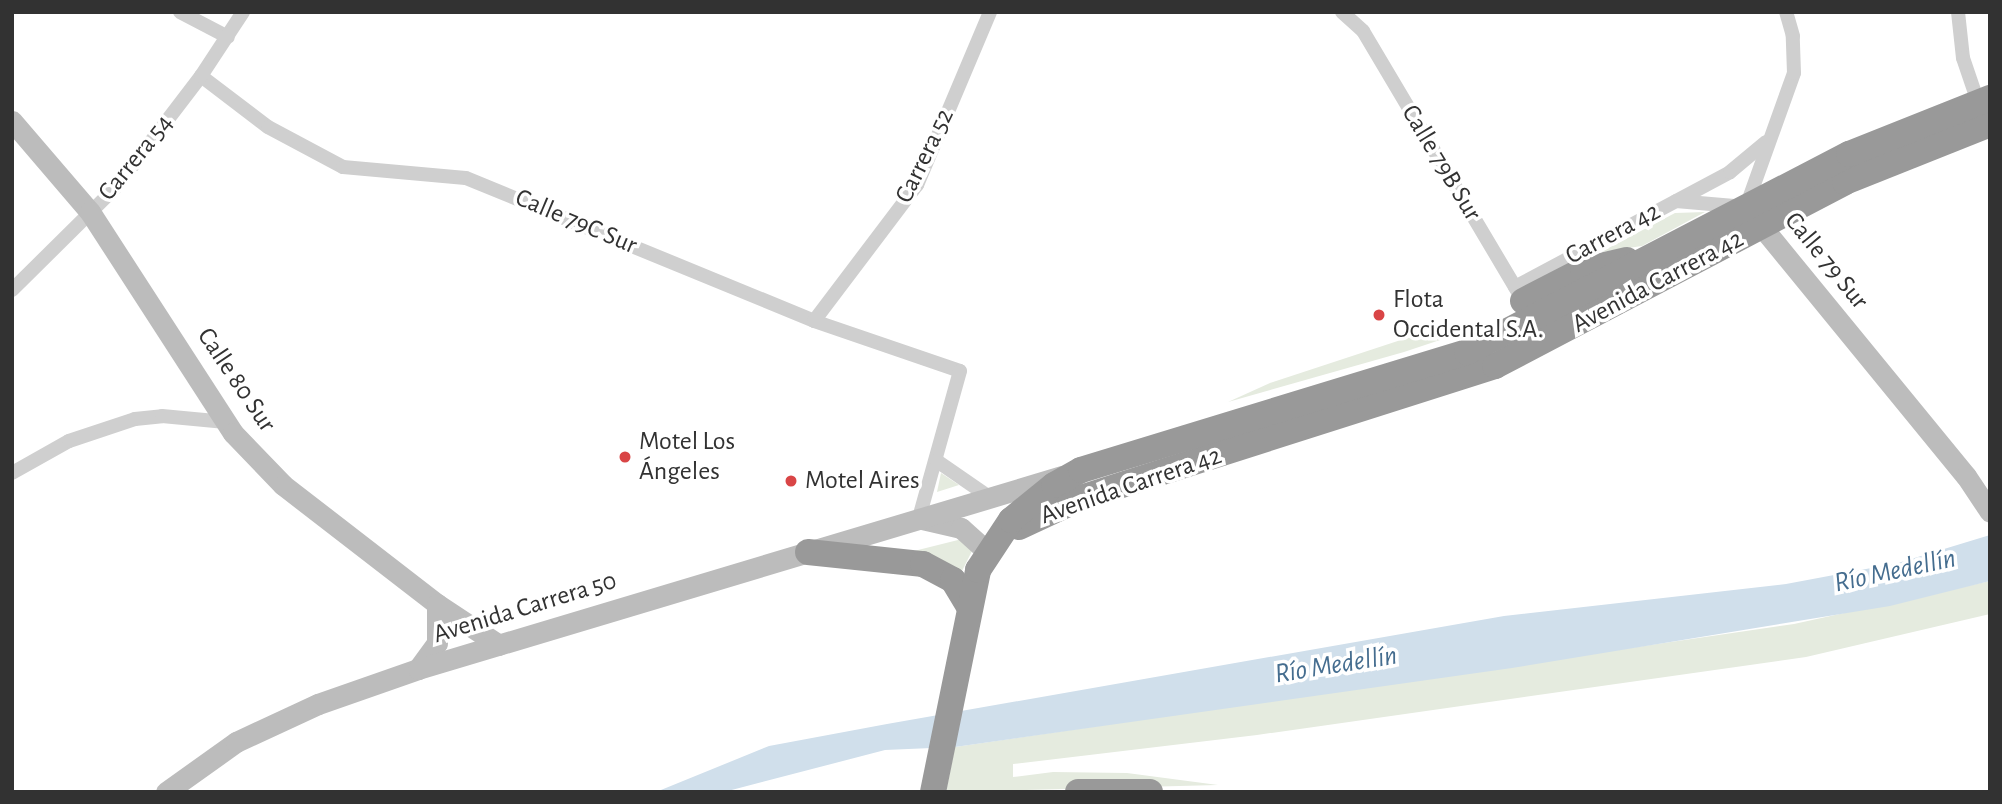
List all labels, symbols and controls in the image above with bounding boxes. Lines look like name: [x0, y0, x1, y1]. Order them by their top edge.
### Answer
street label: Calle 79B Sur: [1394, 99, 1488, 227]
street label: Carrera 52: [889, 104, 961, 208]
street label: Carrera 54: [92, 109, 180, 207]
street label: Calle 79C Sur: [510, 182, 642, 262]
street label: Carrera 42: [1560, 196, 1666, 272]
street label: Calle 79 Sur: [1777, 206, 1875, 316]
street label: Avenida Carrera 42: [1567, 224, 1749, 340]
place label: Flota Occidental S.A.: [1393, 284, 1543, 346]
marker: Flota Occidental S.A.: [1371, 307, 1387, 323]
street label: Calle 80 Sur: [190, 322, 282, 438]
place label: Motel Los Ángeles: [639, 426, 735, 488]
street label: Avenida Carrera 42: [1036, 440, 1226, 532]
marker: Motel Los Ángeles: [617, 449, 633, 465]
place label: Motel Aires: [805, 465, 920, 497]
marker: Motel Aires: [783, 473, 799, 489]
water label: Río Medellín: [1831, 542, 1959, 600]
street label: Avenida Carrera 50: [430, 565, 620, 651]
water label: Río Medellín: [1272, 639, 1400, 691]

